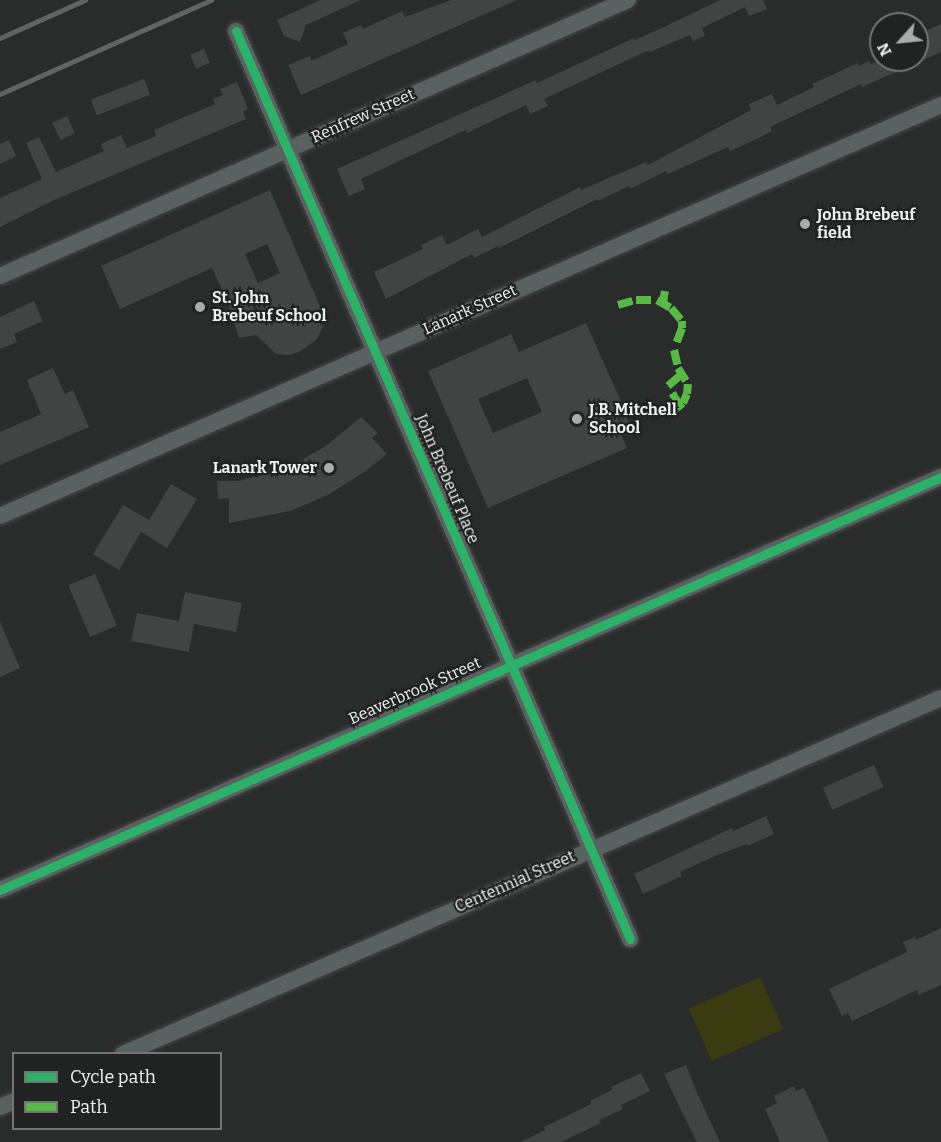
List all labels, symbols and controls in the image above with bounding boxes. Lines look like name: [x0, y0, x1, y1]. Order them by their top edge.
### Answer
north arrow: [869, 12, 929, 72]
text: N: [873, 40, 896, 59]
street label: Renfrew Street: [308, 85, 418, 147]
place label: John Brebeuf field: [817, 205, 915, 243]
marker: John Brebeuf field: [798, 217, 812, 231]
street label: Lanark Street: [420, 281, 520, 339]
place label: St. John Brebeuf School: [212, 288, 327, 326]
marker: St. John Brebeuf School: [193, 300, 207, 314]
place label: J.B. Mitchell School: [589, 400, 677, 438]
street label: John Brebeuf Place: [411, 411, 483, 547]
marker: J.B. Mitchell School: [570, 412, 584, 426]
place label: Lanark Tower: [213, 458, 317, 478]
marker: Lanark Tower: [322, 461, 336, 475]
street label: Beaverbrook Street: [346, 653, 484, 729]
street label: Centennial Street: [452, 847, 578, 917]
legend: [12, 1052, 222, 1130]
text: Cycle path: [70, 1066, 156, 1088]
text: Path: [70, 1096, 108, 1118]

